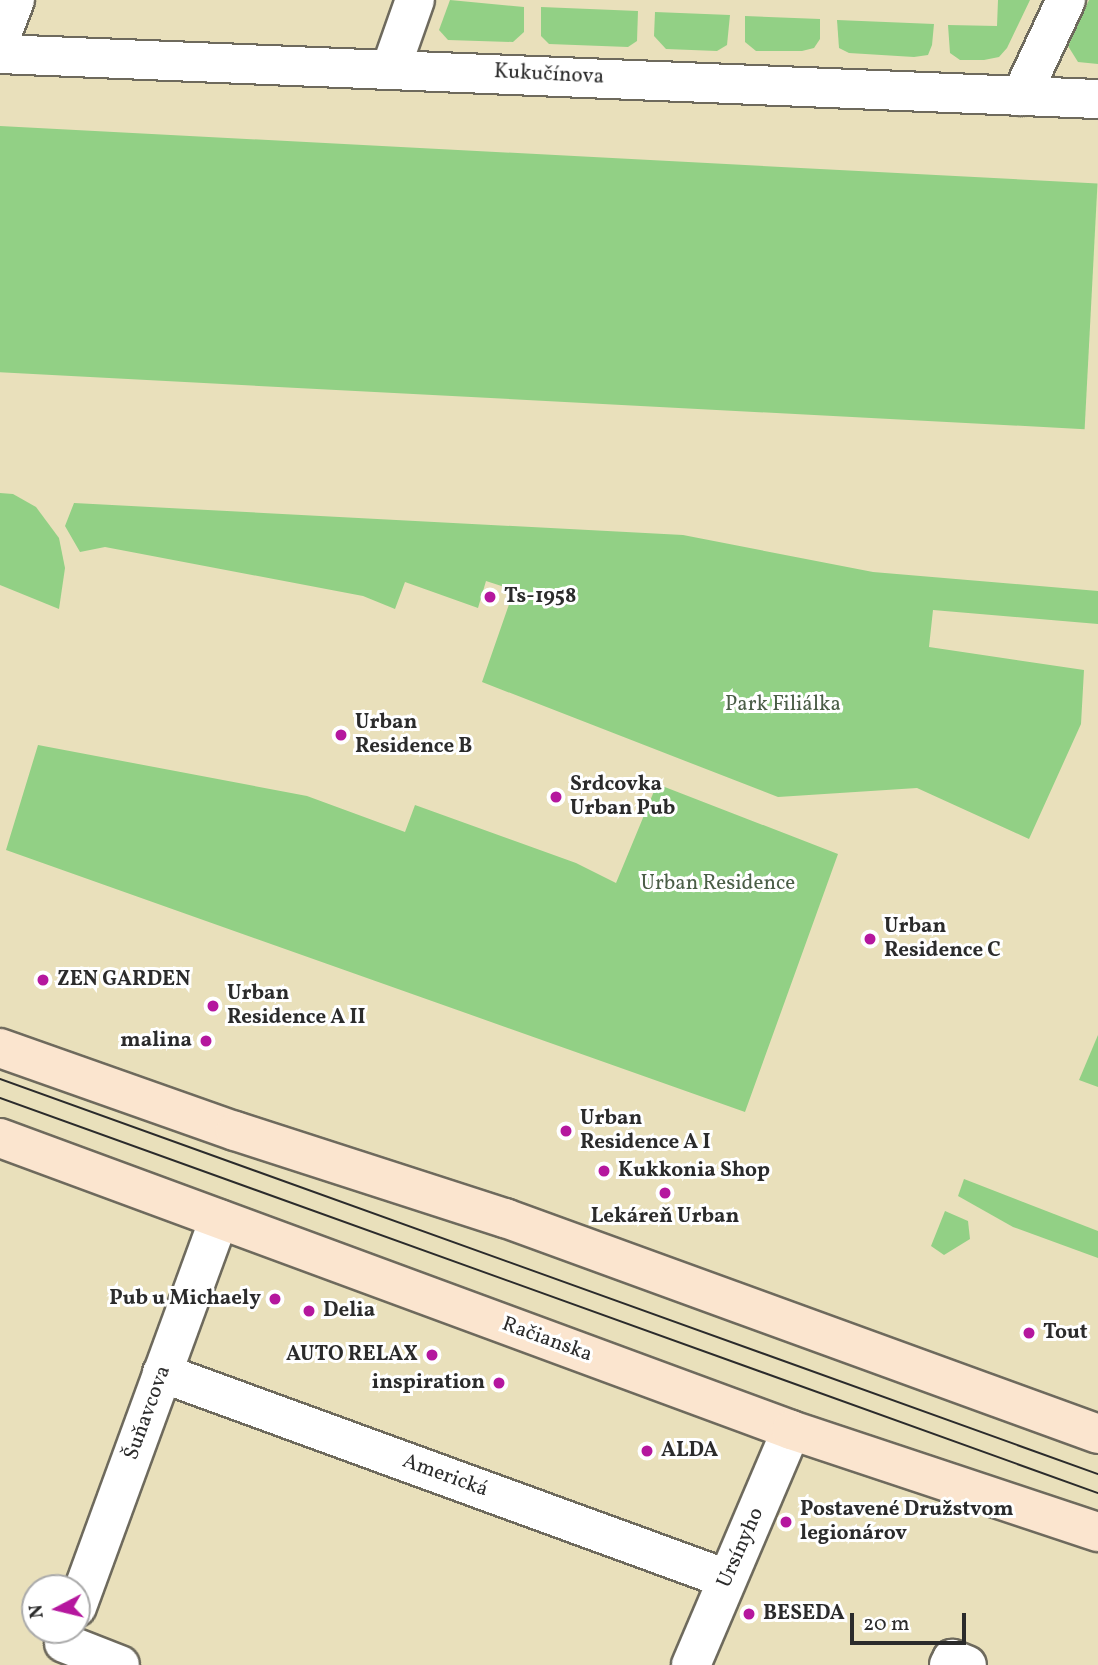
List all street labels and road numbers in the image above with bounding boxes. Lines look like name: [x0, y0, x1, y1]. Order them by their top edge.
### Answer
street label: Kukučínova: [493, 60, 605, 90]
street label: Račianska: [498, 1312, 596, 1368]
street label: Šuňavcova: [119, 1362, 177, 1464]
street label: Americká: [399, 1449, 491, 1503]
street label: Ursínyho: [712, 1504, 770, 1592]

